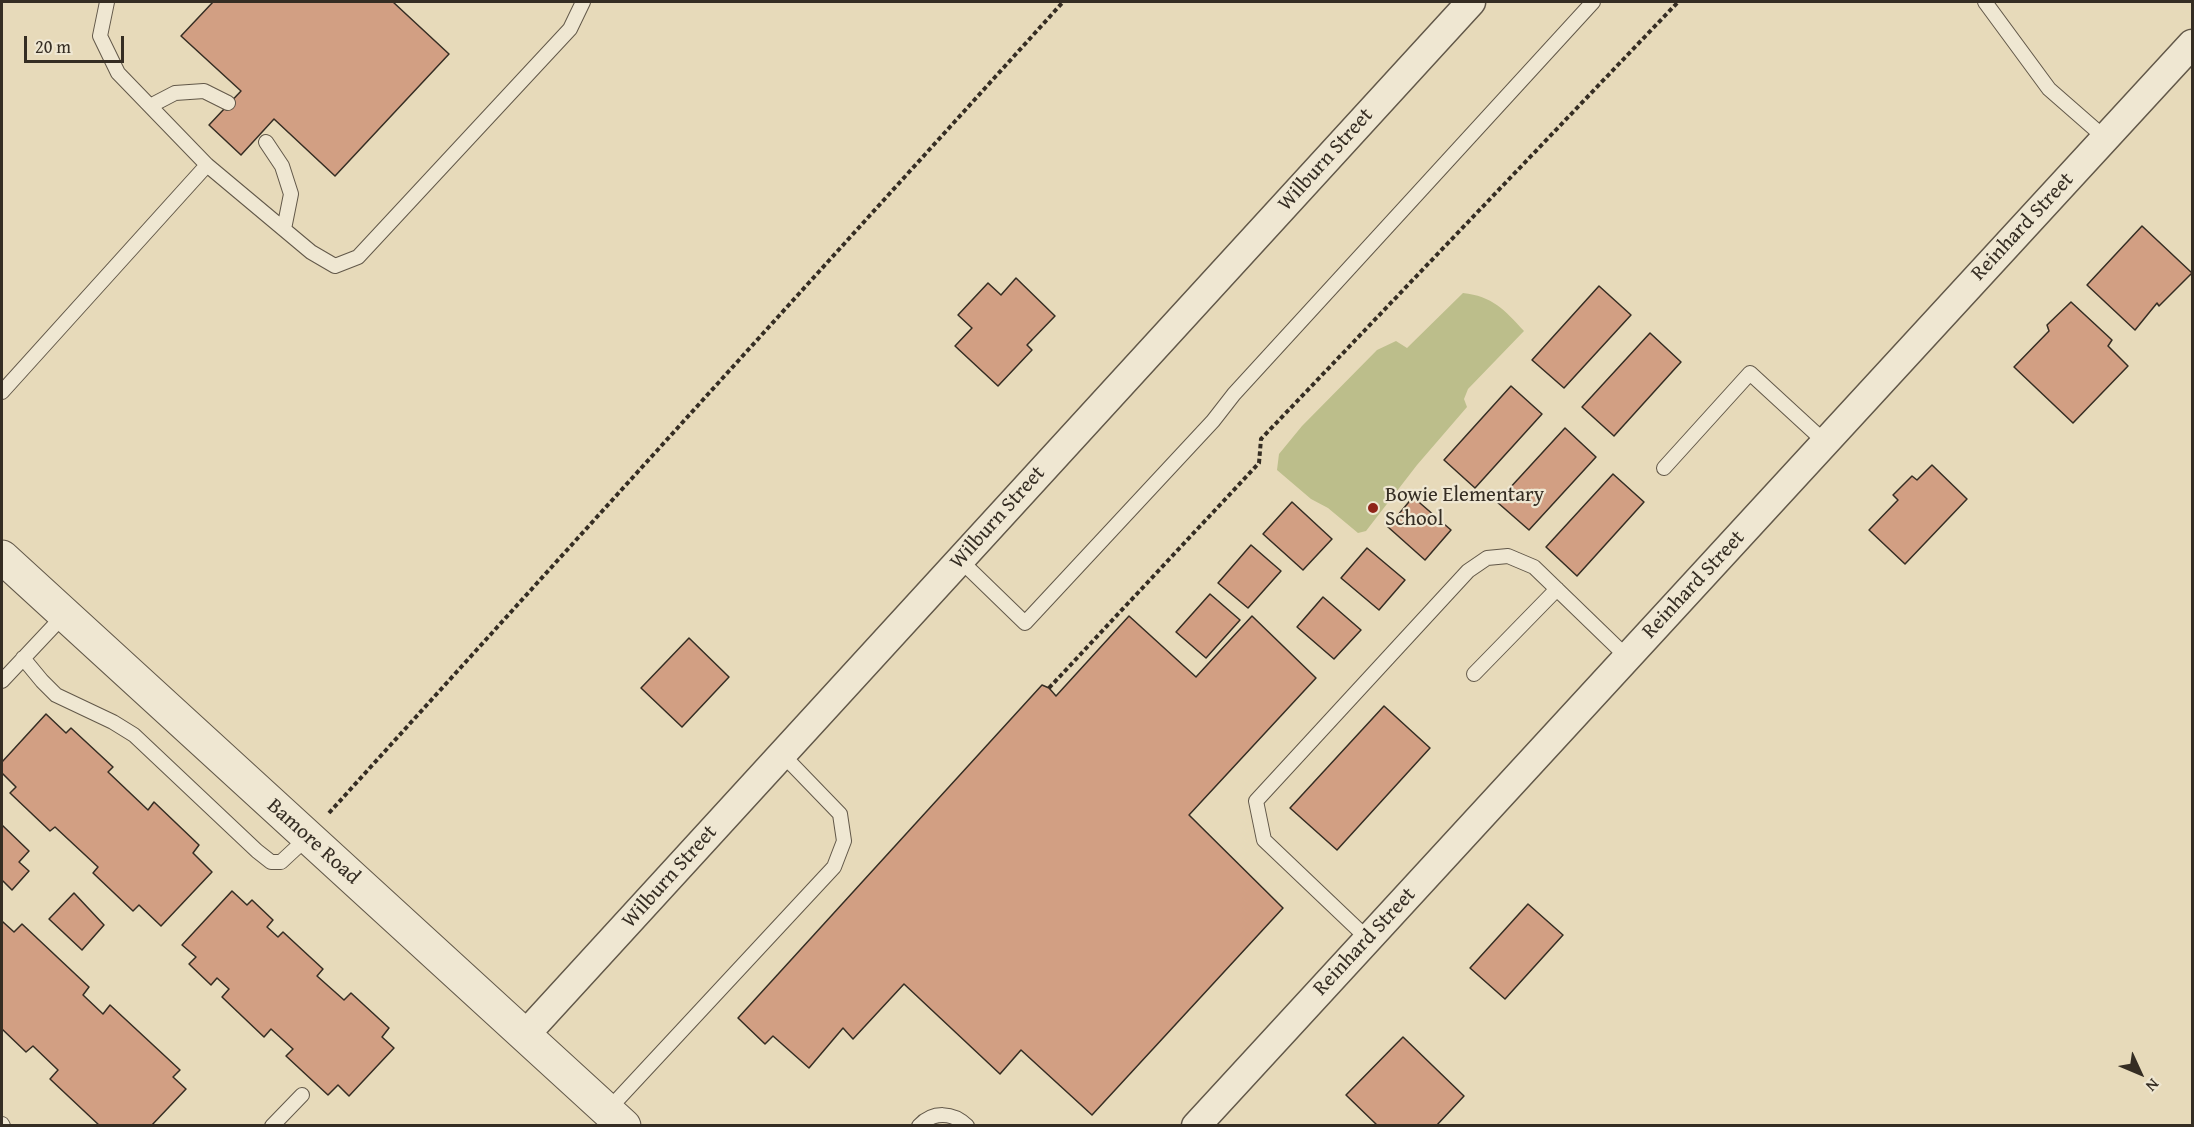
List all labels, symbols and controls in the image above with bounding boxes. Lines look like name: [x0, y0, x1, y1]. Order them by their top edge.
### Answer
scale bar: [27, 24, 128, 62]
text: 20 m: [35, 33, 71, 60]
street label: Wilburn Street: [1273, 103, 1379, 217]
street label: Reinhard Street: [1966, 168, 2080, 286]
street label: Wilburn Street: [945, 461, 1051, 575]
place label: Bowie Elementary School: [1385, 483, 1544, 533]
marker: Bowie Elementary School: [1366, 501, 1380, 515]
street label: Reinhard Street: [1637, 526, 1751, 644]
street label: Bamore Road: [261, 794, 365, 890]
street label: Wilburn Street: [617, 820, 723, 934]
street label: Reinhard Street: [1308, 883, 1422, 1001]
north arrow: [2110, 1043, 2170, 1103]
text: N: [2141, 1073, 2165, 1098]

